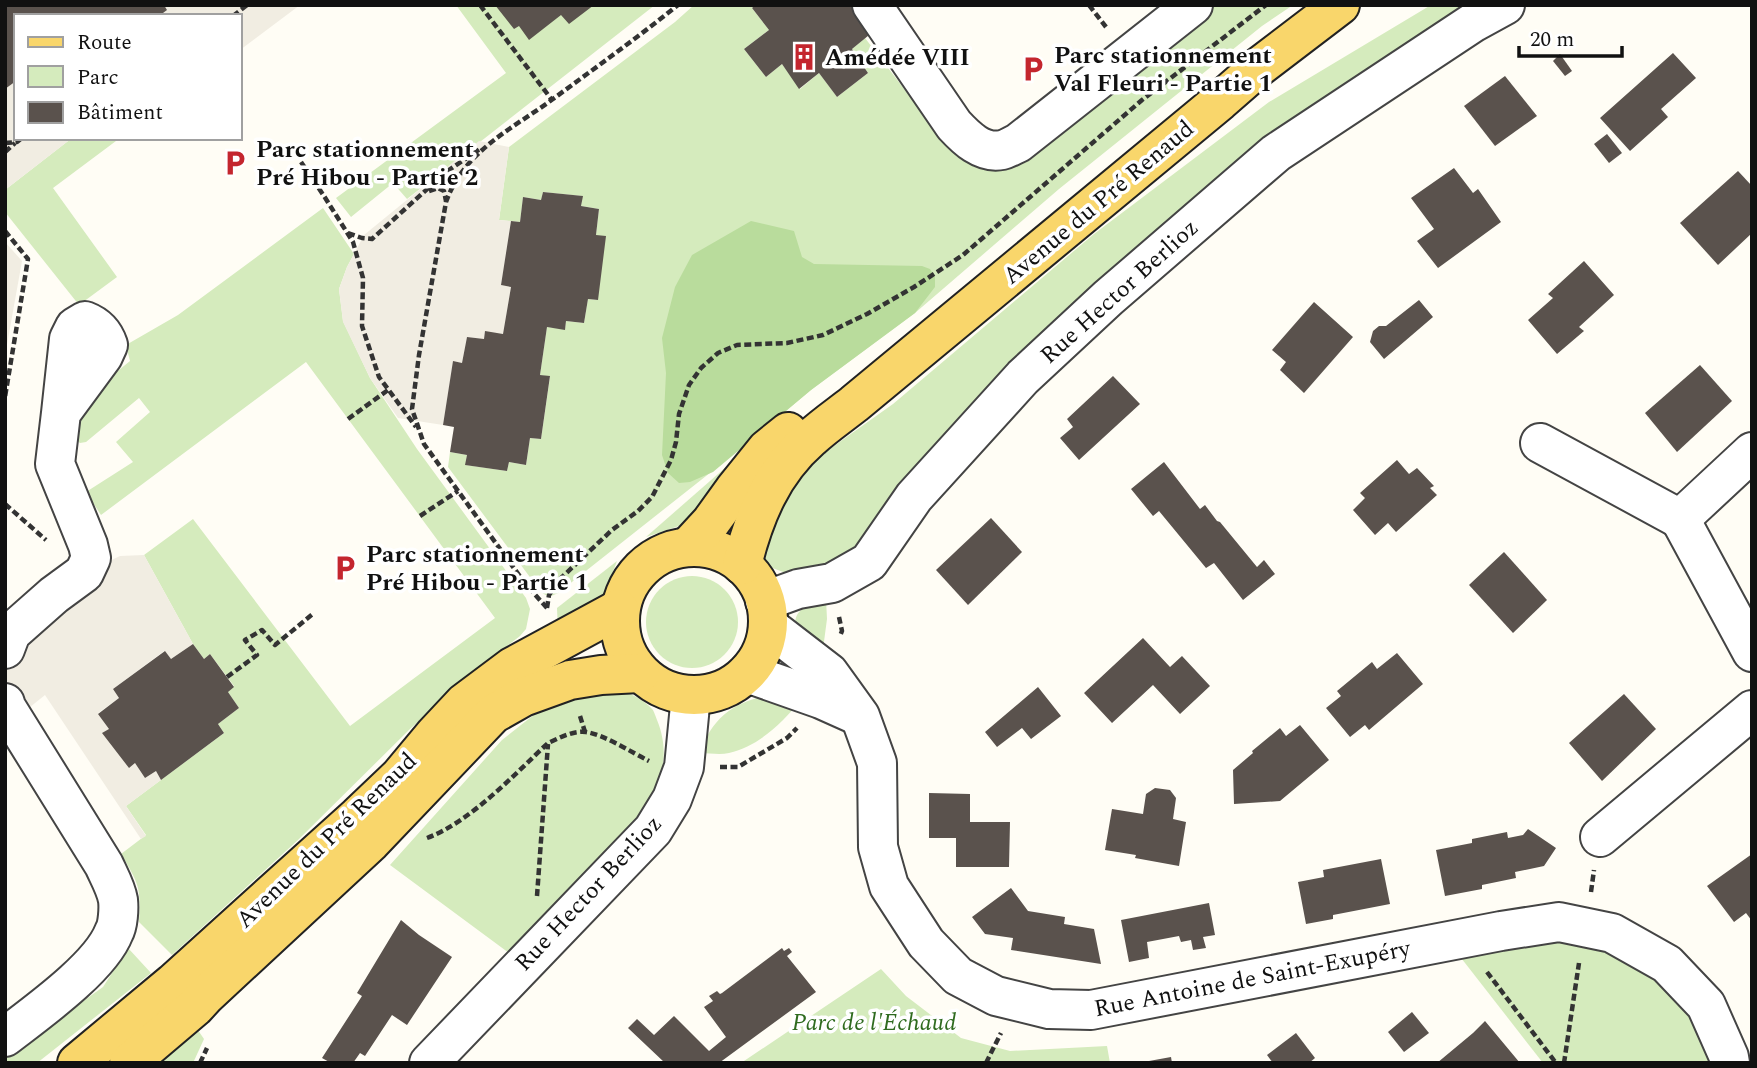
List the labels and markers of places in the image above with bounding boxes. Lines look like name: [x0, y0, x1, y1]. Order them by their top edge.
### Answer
place label: Parc stationnement Val Fleuri - Partie 1: [1054, 38, 1272, 102]
place label: Amédée VIII: [825, 40, 970, 76]
building icon: Amédée VIII: [789, 42, 819, 72]
parking icon: Parc stationnement Val Fleuri - Partie 1: [1018, 54, 1048, 84]
place label: Parc stationnement Pré Hibou - Partie 2: [256, 132, 478, 196]
parking icon: Parc stationnement Pré Hibou - Partie 2: [220, 148, 250, 178]
place label: Parc stationnement Pré Hibou - Partie 1: [366, 537, 588, 601]
parking icon: Parc stationnement Pré Hibou - Partie 1: [330, 553, 360, 583]

